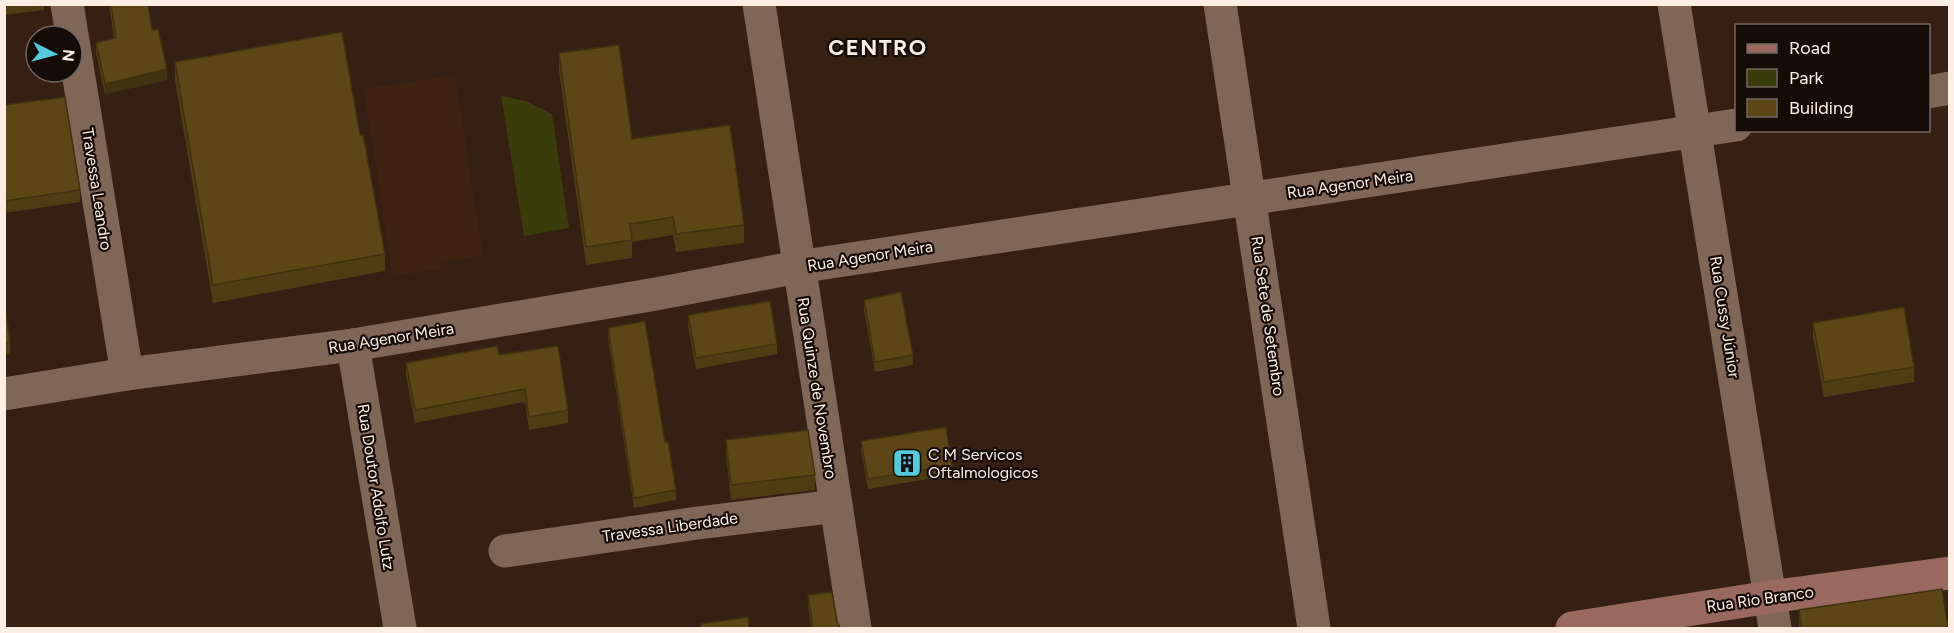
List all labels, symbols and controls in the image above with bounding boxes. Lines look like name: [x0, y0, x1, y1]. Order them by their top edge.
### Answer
north arrow: [24, 24, 84, 84]
legend: [1735, 24, 1930, 132]
district label: CENTRO: [828, 34, 928, 61]
text: Road: [1789, 37, 1830, 59]
text: N: [58, 48, 79, 63]
text: Park: [1789, 67, 1824, 89]
text: Building: [1789, 97, 1854, 119]
street label: Travessa Leandro: [78, 126, 116, 252]
street label: Rua Agenor Meira: [1286, 166, 1414, 202]
street label: Rua Sete de Setembro: [1247, 235, 1289, 397]
street label: Rua Agenor Meira: [806, 237, 934, 275]
street label: Rua Cussy Júnior: [1706, 255, 1744, 380]
street label: Rua Quinze de Novembro: [793, 296, 841, 480]
street label: Rua Agenor Meira: [327, 319, 455, 357]
street label: Rua Doutor Adolfo Lutz: [353, 403, 399, 572]
place label: C M Servicos Oftalmologicos: [928, 445, 1038, 482]
building icon: C M Servicos Oftalmologicos: [891, 447, 923, 479]
street label: Travessa Liberdade: [601, 508, 739, 546]
street label: Rua Rio Branco: [1705, 582, 1815, 616]

